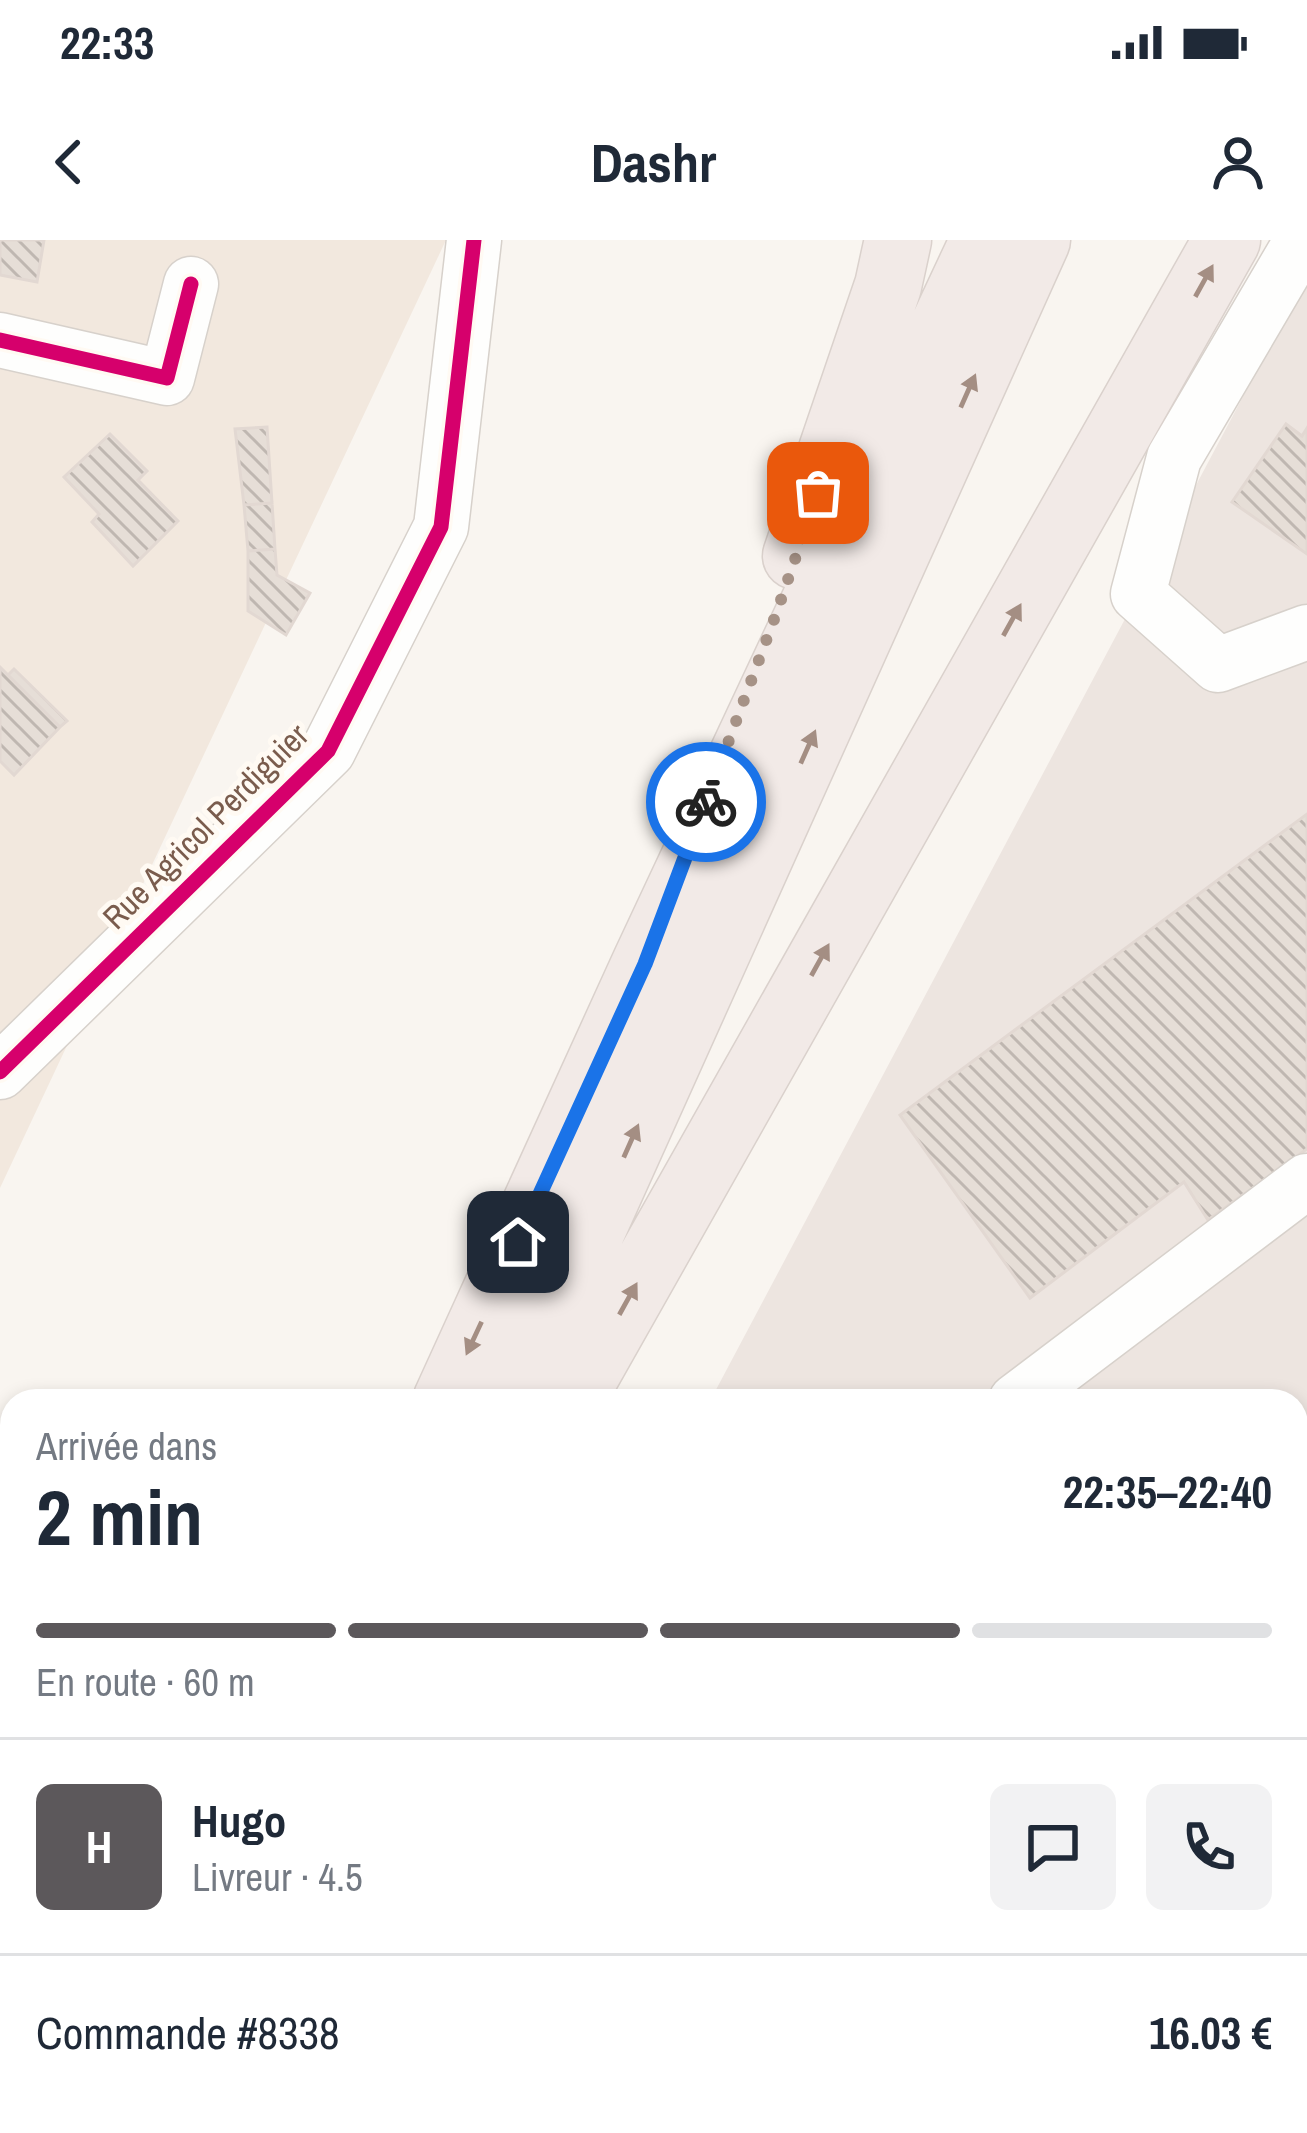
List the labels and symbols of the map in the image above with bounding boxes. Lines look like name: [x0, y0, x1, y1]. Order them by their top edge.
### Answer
one-way arrow: [1192, 264, 1213, 297]
one-way arrow: [959, 373, 979, 408]
pin: [767, 442, 869, 544]
one-way arrow: [1001, 603, 1022, 637]
street label: Rue Agricol Perdiguier: [93, 714, 317, 938]
one-way arrow: [799, 729, 819, 764]
courier: [646, 742, 766, 862]
one-way arrow: [809, 942, 830, 977]
one-way arrow: [622, 1123, 642, 1158]
pin: [467, 1191, 569, 1293]
one-way arrow: [617, 1282, 638, 1316]
one-way arrow: [464, 1321, 484, 1356]

